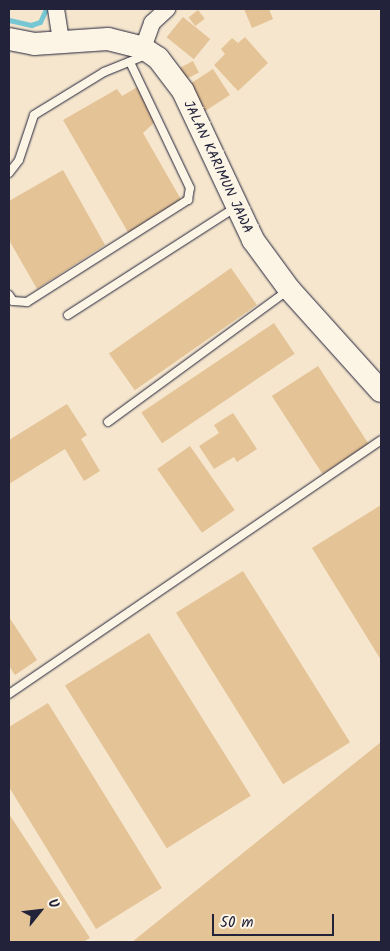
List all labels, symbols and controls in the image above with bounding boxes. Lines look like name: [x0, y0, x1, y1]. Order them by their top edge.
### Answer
street label: JALAN KARIMUN JAWA: [180, 98, 256, 236]
north arrow: [15, 886, 65, 936]
text: U: [41, 895, 65, 913]
scale bar: [215, 904, 338, 936]
text: 50 m: [220, 911, 254, 935]

